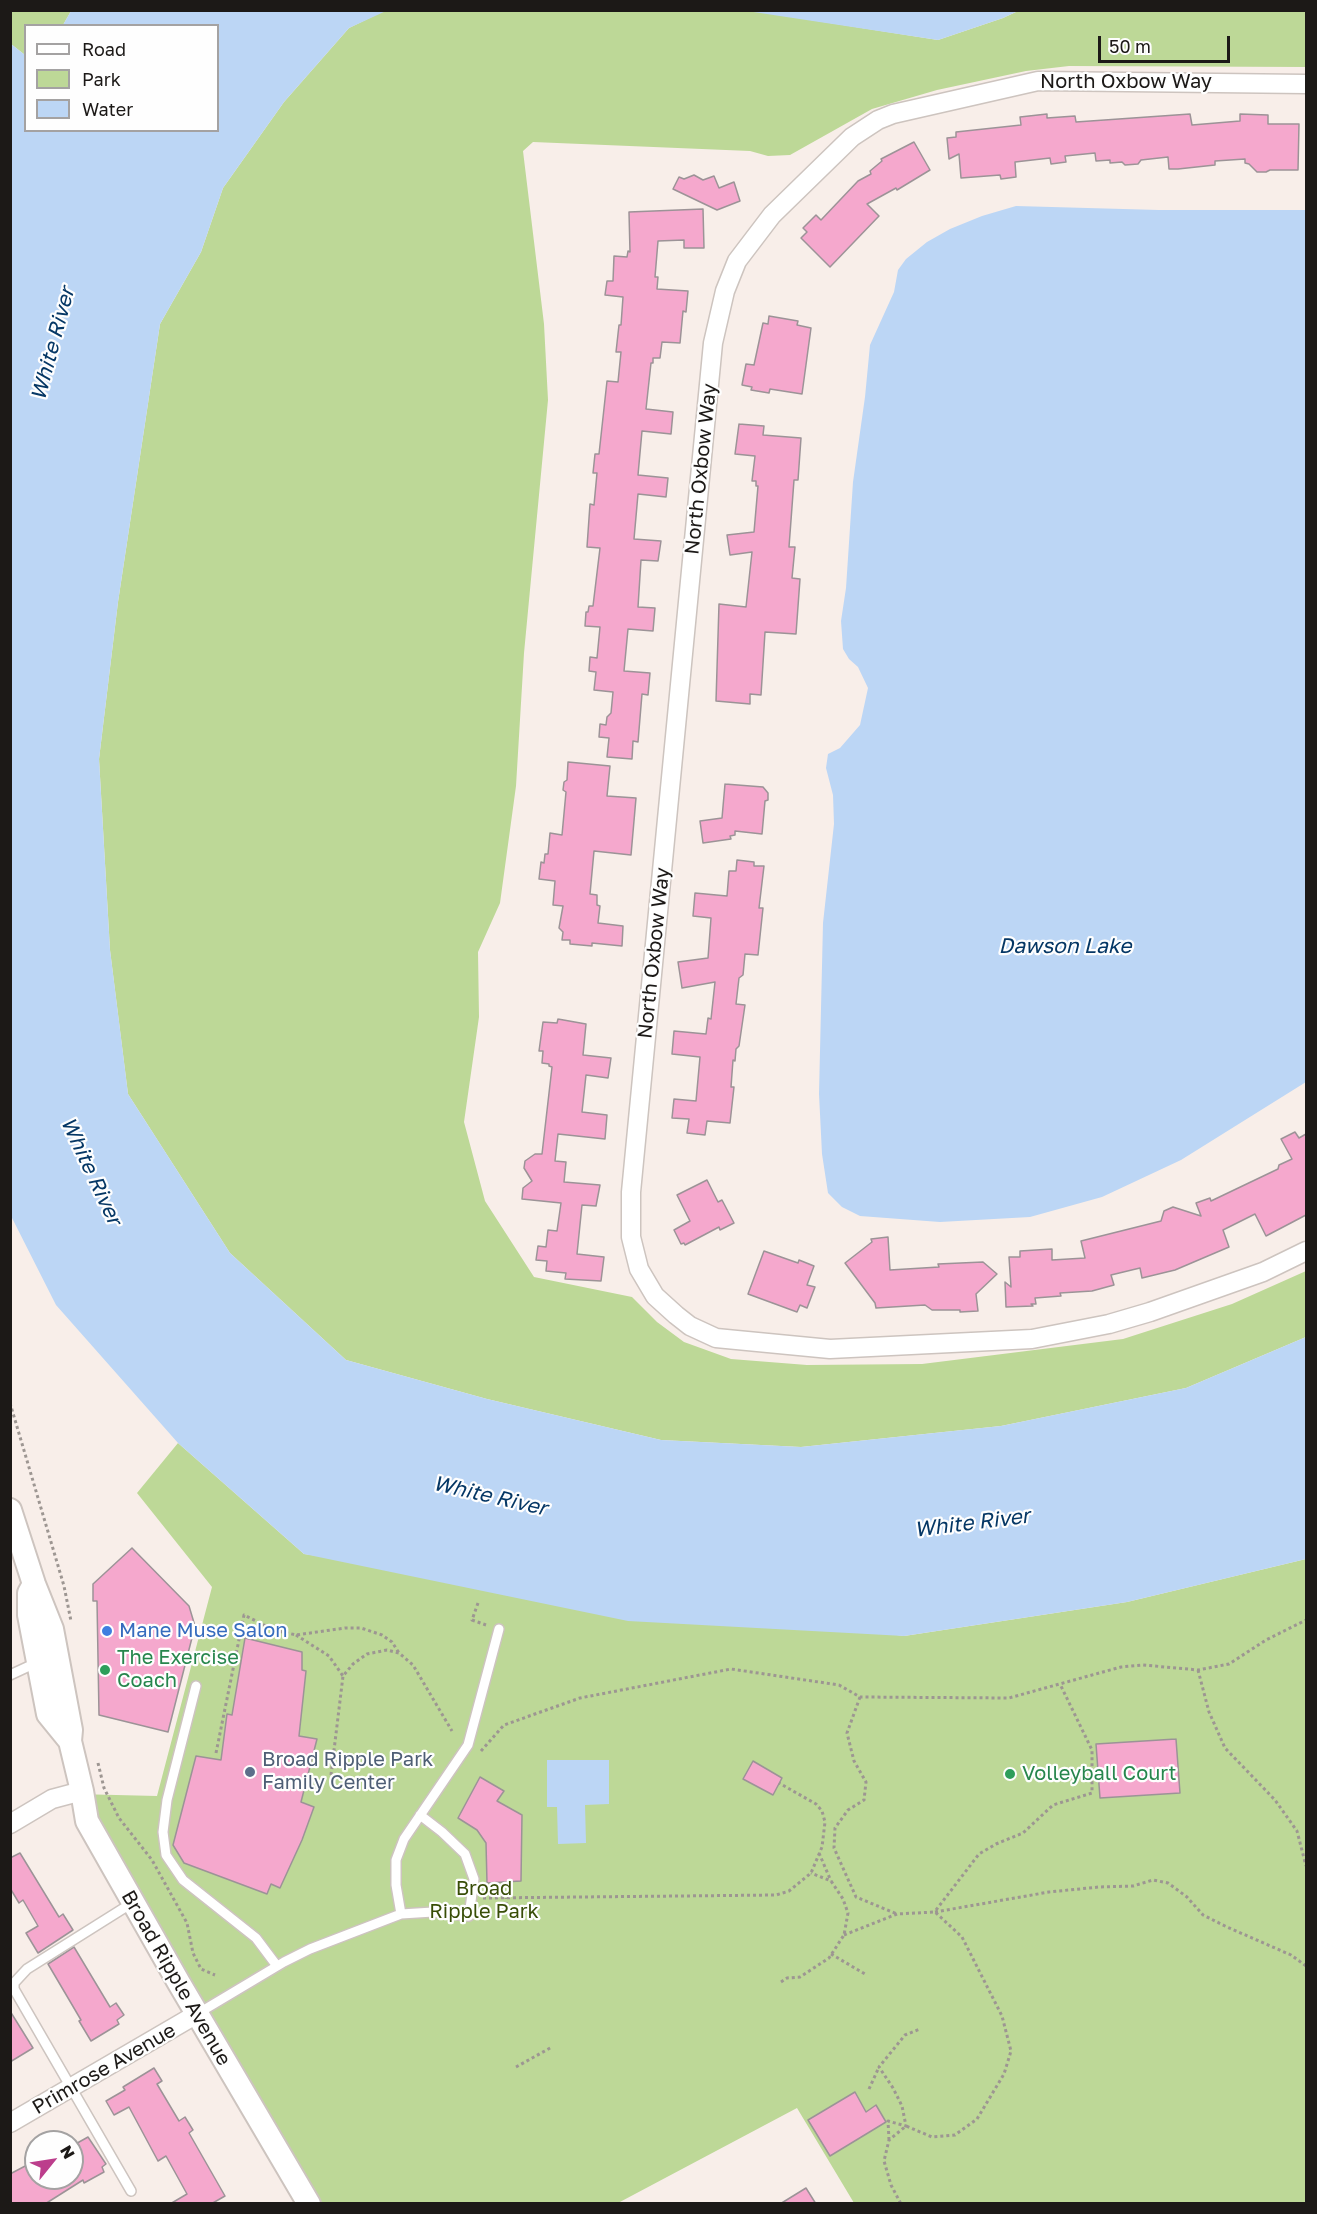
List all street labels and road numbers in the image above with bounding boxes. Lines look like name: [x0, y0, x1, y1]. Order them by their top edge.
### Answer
street label: North Oxbow Way: [1040, 70, 1212, 94]
street label: North Oxbow Way: [680, 382, 722, 556]
street label: North Oxbow Way: [633, 866, 675, 1040]
street label: Broad Ripple Avenue: [116, 1886, 236, 2070]
street label: Primrose Avenue: [28, 2018, 180, 2120]

